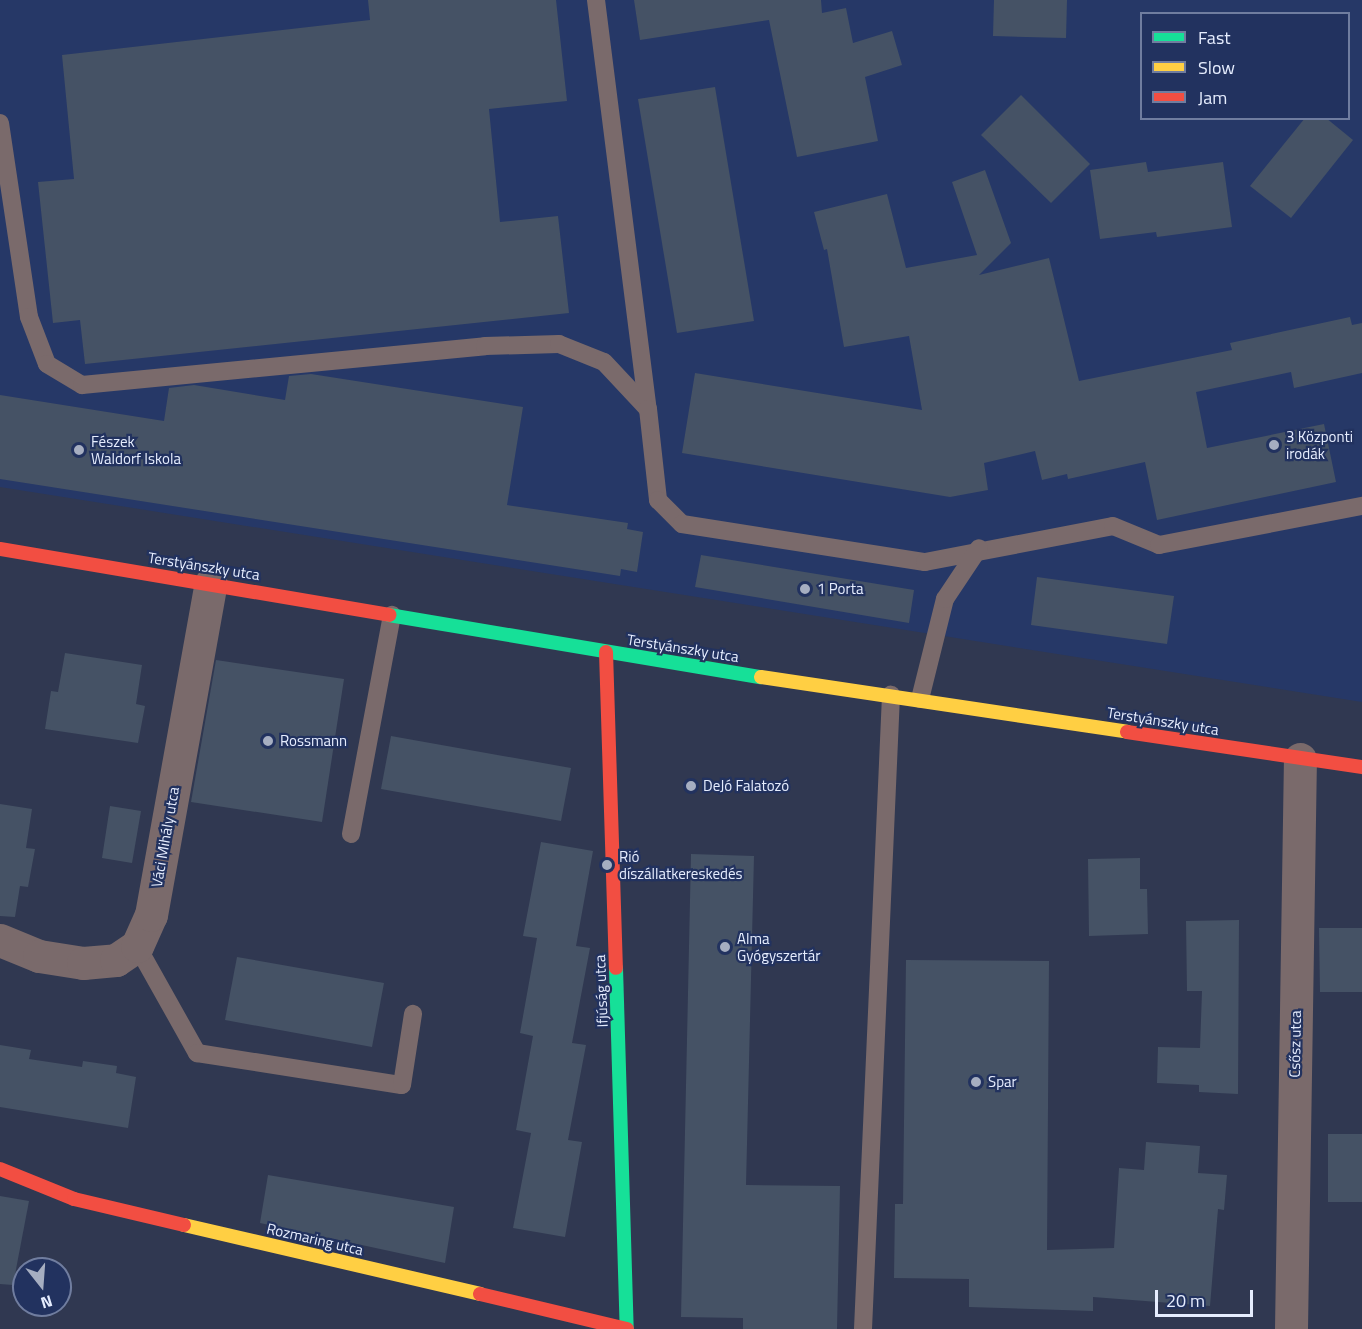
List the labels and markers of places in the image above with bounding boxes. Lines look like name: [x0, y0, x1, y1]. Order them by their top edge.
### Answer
place label: 3 Központi irodák: [1286, 427, 1353, 462]
place label: Fészek Waldorf Iskola: [91, 432, 181, 467]
marker: 3 Központi irodák: [1267, 438, 1281, 452]
marker: Fészek Waldorf Iskola: [72, 443, 86, 457]
place label: 1 Porta: [817, 580, 863, 598]
marker: 1 Porta: [798, 582, 812, 596]
place label: Rossmann: [280, 732, 347, 750]
marker: Rossmann: [261, 734, 275, 748]
place label: DeJó Falatozó: [703, 777, 789, 795]
marker: DeJó Falatozó: [684, 779, 698, 793]
place label: Rió díszállatkereskedés: [619, 847, 742, 882]
marker: Rió díszállatkereskedés: [600, 858, 614, 872]
place label: Alma Gyógyszertár: [737, 929, 821, 964]
marker: Alma Gyógyszertár: [718, 940, 732, 954]
place label: Spar: [988, 1073, 1017, 1091]
marker: Spar: [969, 1075, 983, 1089]

